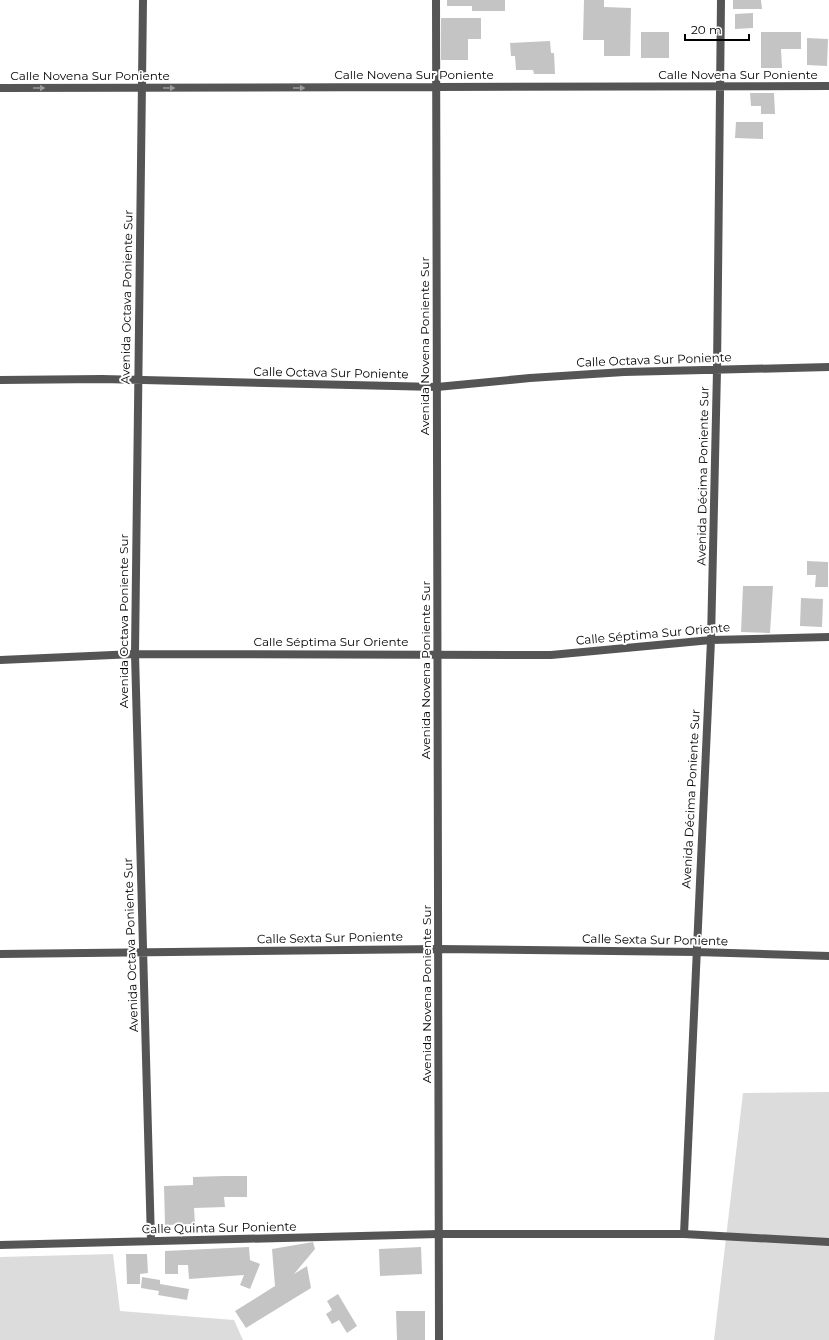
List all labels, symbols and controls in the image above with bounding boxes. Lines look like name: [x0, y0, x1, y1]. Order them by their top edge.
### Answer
scale bar: [685, 16, 749, 42]
text: 20 m: [691, 22, 722, 37]
street label: Calle Novena Sur Poniente: [334, 67, 494, 82]
street label: Calle Novena Sur Poniente: [658, 67, 818, 82]
street label: Calle Novena Sur Poniente: [10, 68, 170, 83]
one-way arrow: [293, 84, 305, 91]
one-way arrow: [33, 85, 46, 91]
one-way arrow: [163, 85, 176, 91]
street label: Avenida Octava Poniente Sur: [117, 209, 136, 384]
street label: Avenida Novena Poniente Sur: [417, 257, 432, 435]
street label: Calle Octava Sur Poniente: [576, 349, 732, 370]
street label: Calle Octava Sur Poniente: [253, 364, 409, 381]
street label: Avenida Décima Poniente Sur: [693, 386, 712, 566]
street label: Avenida Octava Poniente Sur: [116, 534, 131, 708]
street label: Avenida Novena Poniente Sur: [418, 581, 433, 759]
street label: Calle Séptima Sur Oriente: [575, 619, 731, 648]
street label: Calle Séptima Sur Oriente: [254, 634, 408, 649]
street label: Avenida Décima Poniente Sur: [678, 709, 703, 889]
street label: Avenida Octava Poniente Sur: [120, 857, 141, 1032]
street label: Avenida Novena Poniente Sur: [419, 905, 434, 1083]
street label: Calle Sexta Sur Poniente: [257, 929, 403, 946]
street label: Calle Sexta Sur Poniente: [582, 931, 728, 948]
street label: Calle Quinta Sur Poniente: [142, 1219, 296, 1236]

